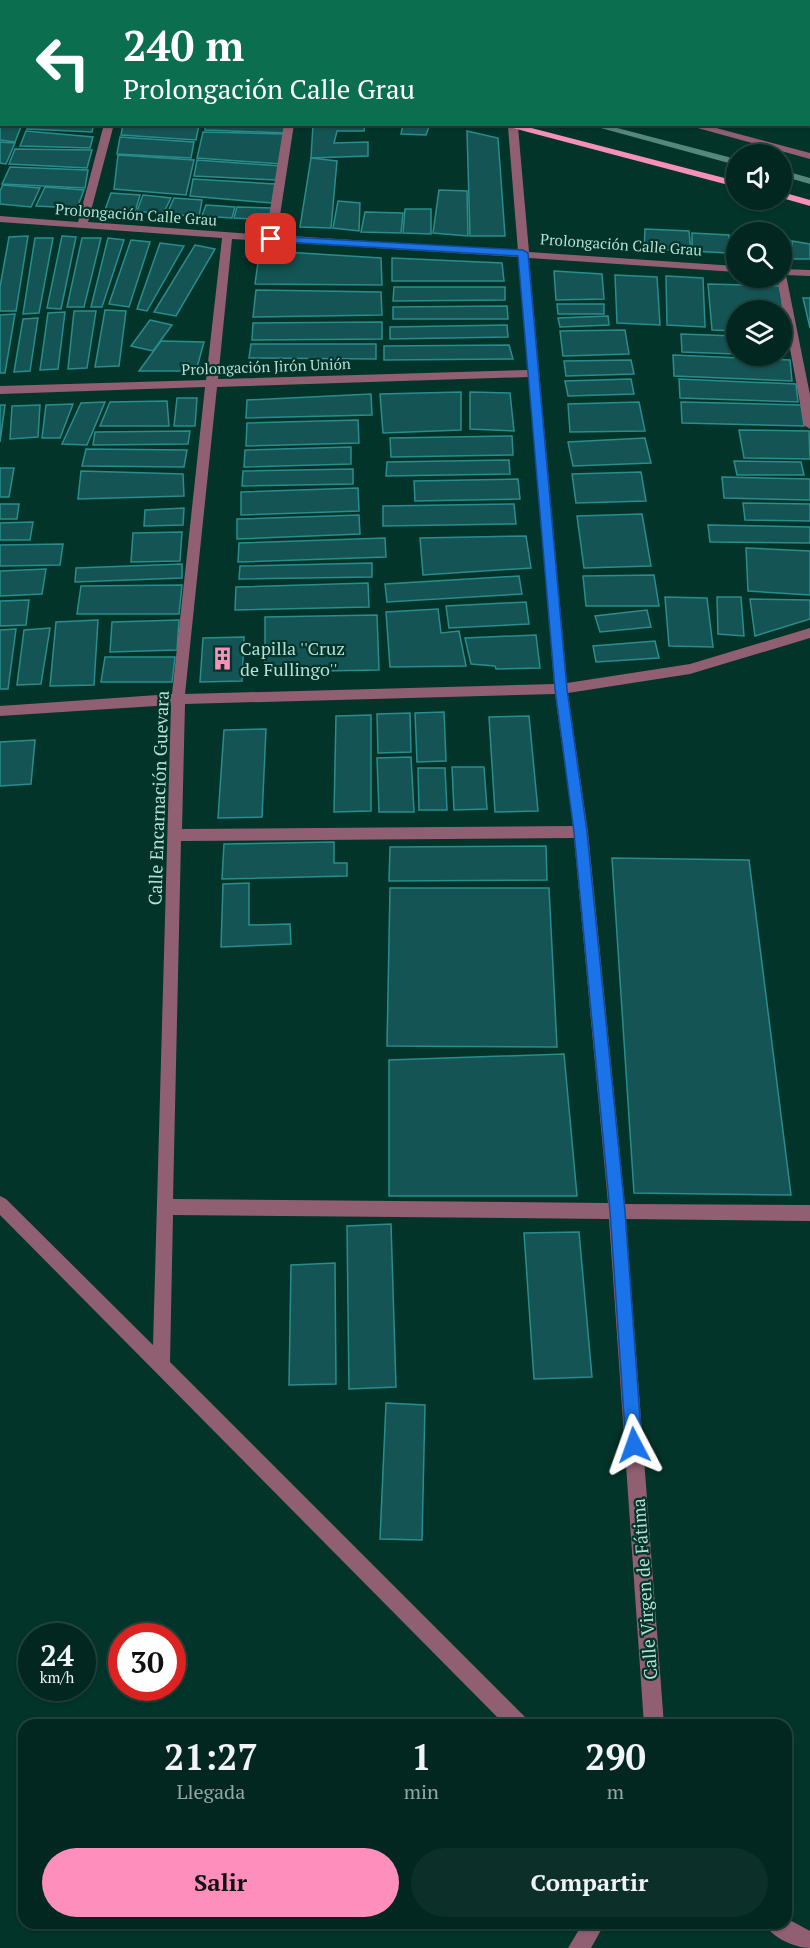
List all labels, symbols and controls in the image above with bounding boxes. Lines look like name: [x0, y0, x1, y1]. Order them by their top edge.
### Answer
text: 240 m: [123, 17, 244, 73]
icon: left: [24, 24, 102, 102]
text: Prolongación Calle Grau: [123, 71, 415, 107]
map controls: [726, 144, 792, 366]
button: sound: [726, 144, 792, 210]
street label: Prolongación Calle Grau: [54, 198, 218, 230]
pin: [245, 213, 296, 264]
icon: arrive: [254, 222, 287, 255]
button: search: [726, 222, 792, 288]
street label: Prolongación Calle Grau: [539, 228, 703, 260]
button: layers: [726, 300, 792, 366]
street label: Prolongación Jirón Unión: [181, 353, 351, 379]
place label: Capilla ''Cruz de Fullingo'': [240, 636, 345, 681]
building icon: Capilla ''Cruz de Fullingo'': [209, 646, 235, 672]
street label: Calle Encarnación Guevara: [142, 690, 174, 906]
position arrow: [602, 1413, 666, 1477]
street label: Calle Virgen de Fátima: [626, 1498, 662, 1681]
speed limit sign: 30: [108, 1623, 186, 1701]
text: 24: [40, 1635, 74, 1675]
text: km/h: [40, 1667, 74, 1687]
text: 21:27: [164, 1733, 258, 1780]
text: 1: [411, 1733, 432, 1780]
text: 290: [585, 1733, 646, 1780]
text: Llegada: [176, 1778, 245, 1805]
text: min: [404, 1778, 439, 1805]
text: m: [607, 1778, 624, 1805]
button: Salir: [42, 1848, 399, 1917]
button: Compartir: [411, 1848, 768, 1917]

